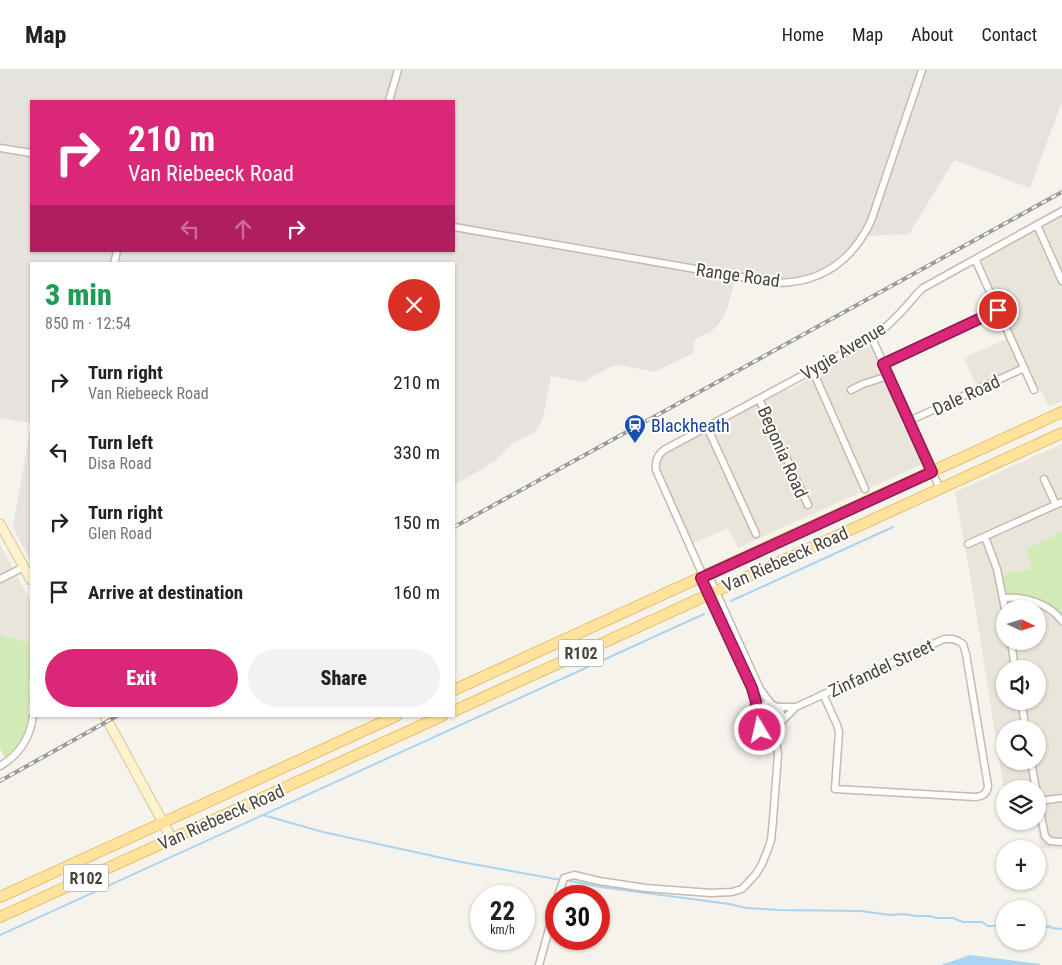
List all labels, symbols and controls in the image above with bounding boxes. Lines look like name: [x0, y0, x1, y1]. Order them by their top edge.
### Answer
text: Map: [25, 21, 66, 49]
text: Home: [782, 24, 824, 45]
text: Map: [852, 24, 883, 45]
text: About: [911, 24, 953, 45]
text: Contact: [981, 24, 1037, 45]
text: 210 m: [128, 119, 215, 160]
icon: right: [45, 120, 110, 185]
text: Van Riebeeck Road: [128, 161, 294, 186]
icon: left: [176, 215, 204, 243]
icon: ahead: [229, 215, 257, 243]
icon: right: [282, 215, 310, 243]
street label: Range Road: [695, 259, 781, 291]
text: 3 min: [45, 277, 112, 312]
button: close: [388, 279, 440, 331]
pin: [977, 289, 1019, 331]
icon: arrive: [984, 296, 1012, 324]
text: 850 m · 12:54: [45, 314, 131, 333]
street label: Vygie Avenue: [797, 318, 889, 384]
text: Turn right: [88, 361, 163, 384]
icon: right: [45, 368, 73, 396]
street label: Dale Road: [929, 370, 1003, 420]
text: 210 m: [393, 371, 440, 394]
text: Van Riebeeck Road: [88, 384, 209, 403]
street label: Begonia Road: [753, 403, 813, 501]
station icon: Blackheath: [623, 413, 647, 444]
place label: Blackheath: [651, 415, 730, 436]
text: Turn left: [88, 431, 153, 454]
icon: left: [45, 438, 73, 466]
text: 330 m: [393, 441, 440, 464]
text: Disa Road: [88, 454, 152, 473]
text: Turn right: [88, 501, 163, 524]
icon: right: [45, 508, 73, 536]
text: 150 m: [393, 511, 440, 534]
street label: Van Riebeeck Road: [719, 522, 851, 596]
text: Glen Road: [88, 524, 152, 543]
icon: arrive: [45, 578, 73, 606]
text: Arrive at destination: [88, 581, 243, 604]
text: 160 m: [393, 581, 440, 604]
north arrow: [996, 600, 1046, 650]
map controls: [996, 600, 1046, 950]
street label: Zinfandel Street: [825, 635, 937, 701]
road number: R102: [558, 640, 604, 666]
button: Exit: [45, 649, 238, 707]
button: Share: [248, 649, 440, 707]
button: sound: [996, 660, 1046, 710]
position arrow: [733, 703, 785, 755]
button: search: [996, 720, 1046, 770]
street label: Van Riebeeck Road: [155, 780, 287, 854]
button: layers: [996, 780, 1046, 830]
button: +: [996, 840, 1046, 890]
road number: R102: [64, 864, 108, 891]
speed limit sign: 30: [545, 885, 610, 950]
text: 22: [490, 897, 515, 926]
button: −: [996, 900, 1046, 950]
text: km/h: [490, 923, 515, 937]

